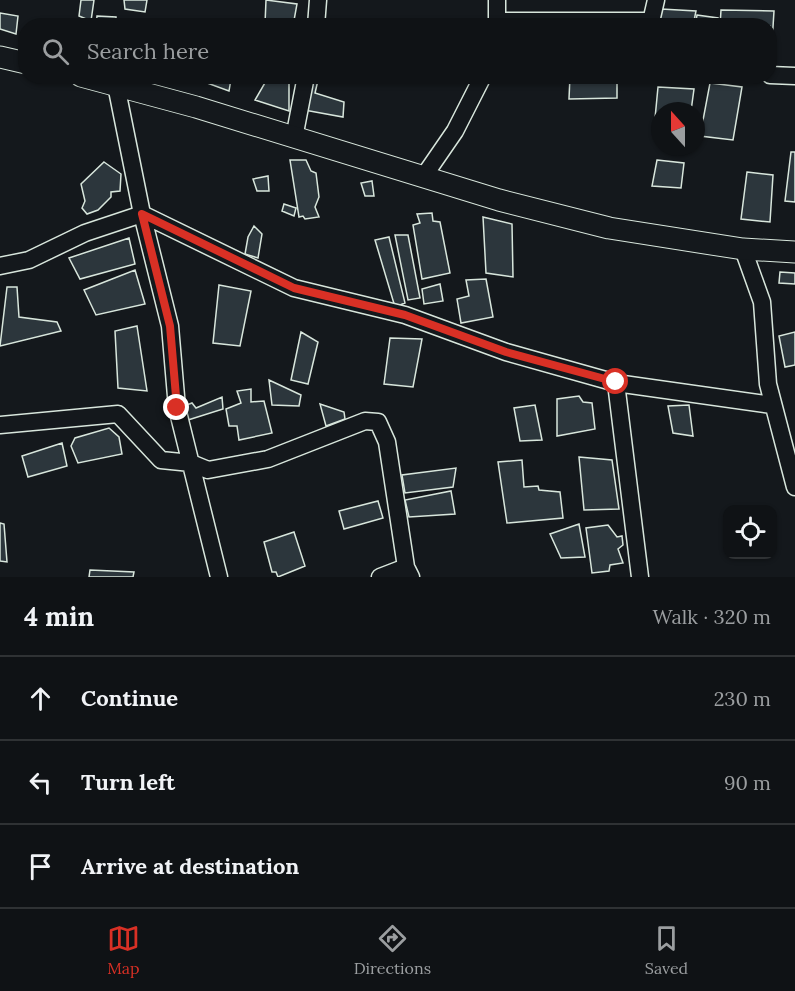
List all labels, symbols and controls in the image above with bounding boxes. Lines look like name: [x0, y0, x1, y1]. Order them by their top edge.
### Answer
search box: [18, 18, 777, 84]
icon: search: [39, 35, 72, 68]
text: Search here: [87, 37, 209, 65]
north arrow: [651, 102, 705, 156]
route start: [602, 368, 628, 394]
route end: [163, 394, 189, 420]
map controls: [723, 505, 777, 559]
button: locate: [723, 505, 777, 559]
text: 4 min: [24, 600, 94, 633]
text: Walk · 320 m: [652, 604, 771, 629]
icon: ahead: [24, 682, 57, 715]
text: Continue: [81, 684, 178, 712]
text: 230 m: [714, 686, 771, 711]
icon: left: [24, 766, 57, 799]
text: Turn left: [81, 768, 175, 796]
text: 90 m: [724, 770, 771, 795]
icon: arrive: [24, 850, 57, 883]
text: Arrive at destination: [81, 852, 299, 880]
tab: Map: [107, 922, 140, 978]
tab: Directions: [354, 922, 431, 978]
tab: Saved: [645, 922, 688, 978]

